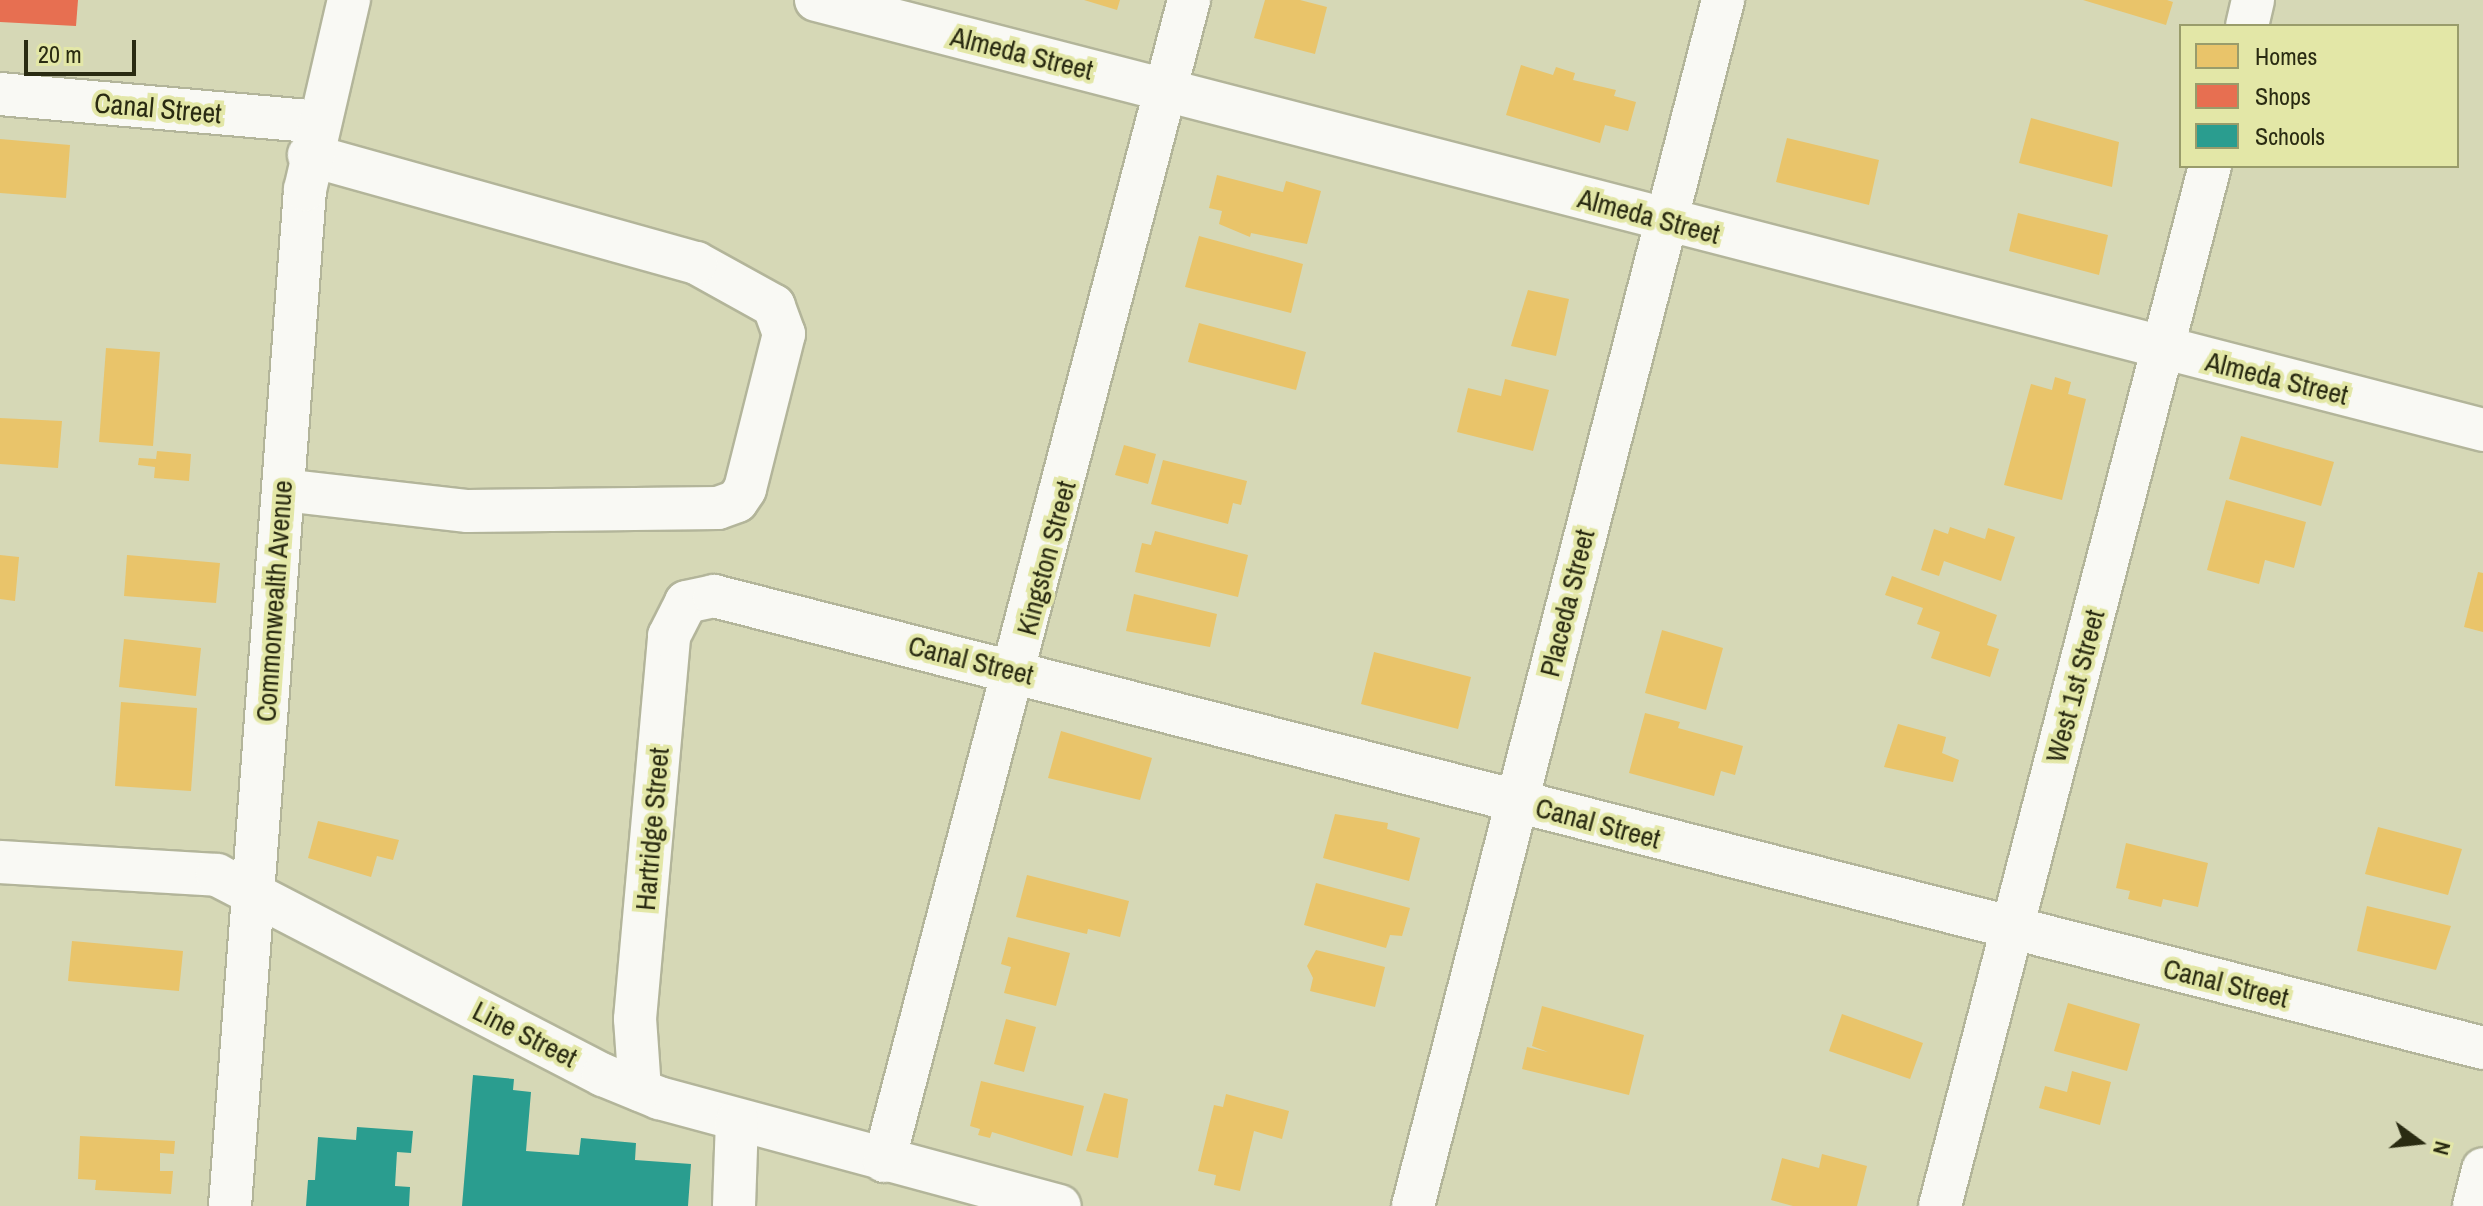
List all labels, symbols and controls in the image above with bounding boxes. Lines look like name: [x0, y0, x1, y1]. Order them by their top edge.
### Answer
street label: Almeda Street: [947, 19, 1097, 87]
scale bar: [28, 24, 140, 74]
legend: [2179, 24, 2459, 168]
text: 20 m: [38, 38, 82, 70]
text: Homes: [2255, 40, 2317, 72]
text: Shops: [2255, 80, 2311, 112]
street label: Canal Street: [93, 86, 223, 130]
text: Schools: [2255, 120, 2325, 152]
street label: Almeda Street: [1574, 181, 1724, 251]
street label: Almeda Street: [2202, 344, 2352, 412]
street label: Kingston Street: [1009, 477, 1083, 639]
street label: Commonwealth Avenue: [249, 478, 299, 724]
street label: Placeda Street: [1532, 526, 1602, 680]
street label: West 1st Street: [2039, 606, 2111, 766]
street label: Canal Street: [905, 628, 1037, 692]
street label: Hartridge Street: [628, 746, 676, 912]
street label: Canal Street: [1532, 790, 1664, 856]
street label: Canal Street: [2160, 951, 2292, 1015]
street label: Line Street: [467, 994, 583, 1074]
north arrow: [2379, 1102, 2459, 1182]
text: N: [2426, 1138, 2458, 1158]

